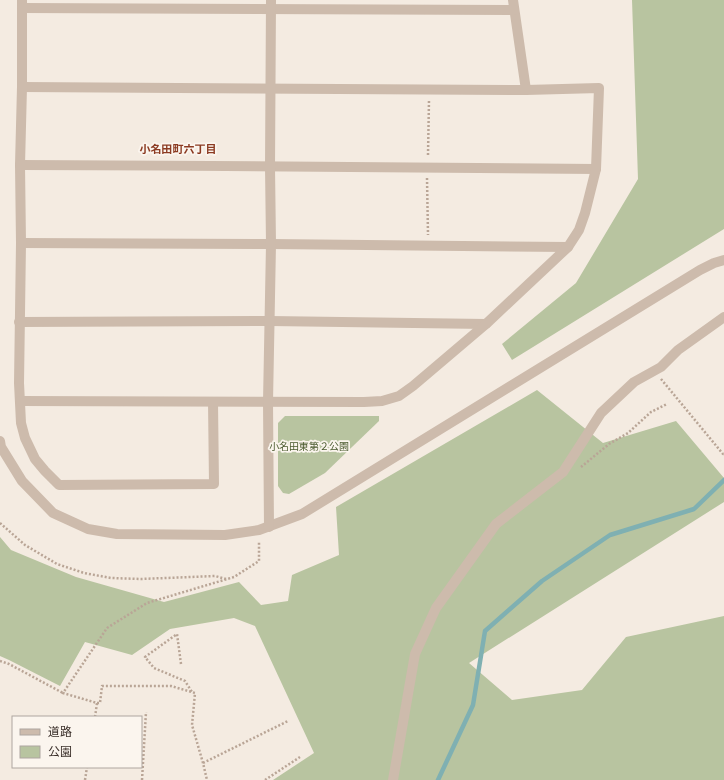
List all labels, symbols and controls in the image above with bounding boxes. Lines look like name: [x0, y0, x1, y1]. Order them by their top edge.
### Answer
district label: 小名田町六丁目: [140, 143, 217, 156]
park label: 小名田東第２公園: [269, 441, 349, 453]
legend: [12, 716, 142, 768]
text: 道路: [48, 725, 72, 739]
text: 公園: [48, 745, 72, 759]

